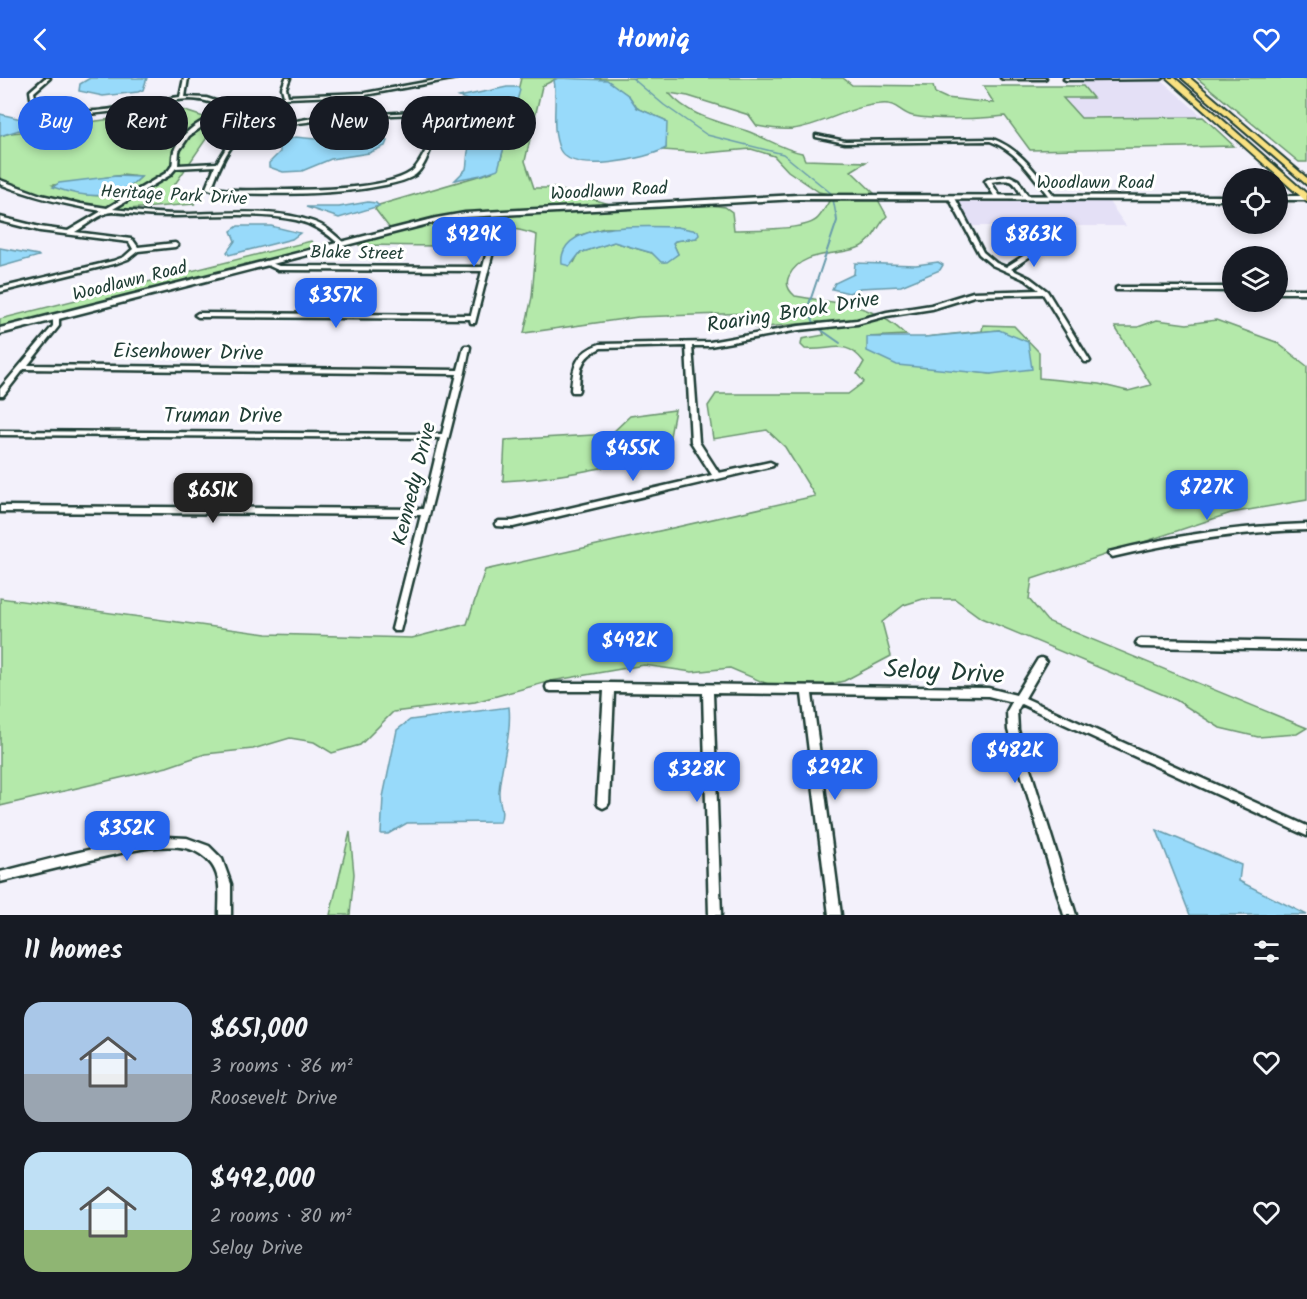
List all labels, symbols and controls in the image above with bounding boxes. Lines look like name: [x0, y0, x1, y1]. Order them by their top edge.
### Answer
text: Homiq: [617, 18, 690, 61]
icon: back: [24, 23, 57, 56]
icon: heart: [1250, 23, 1283, 56]
chip: Buy: [18, 96, 93, 150]
chip: Rent: [105, 96, 188, 150]
chip: Filters: [200, 96, 297, 150]
chip: New: [309, 96, 389, 150]
chip: Apartment: [401, 96, 536, 150]
map controls: [1222, 168, 1288, 312]
button: locate: [1222, 168, 1288, 234]
street label: Woodlawn Road: [1036, 169, 1155, 198]
street label: Woodlawn Road: [550, 174, 669, 210]
street label: Heritage Park Drive: [100, 178, 248, 214]
pin: $929K: [432, 217, 516, 268]
pin: $863K: [992, 217, 1076, 268]
text: $929K: [446, 220, 502, 252]
text: $863K: [1005, 220, 1063, 252]
street label: Blake Street: [310, 239, 405, 269]
button: layers: [1222, 246, 1288, 312]
street label: Woodlawn Road: [70, 254, 191, 310]
pin: $357K: [294, 278, 378, 329]
text: $357K: [309, 281, 363, 313]
street label: Roaring Brook Drive: [704, 283, 882, 343]
street label: Eisenhower Drive: [113, 335, 264, 371]
street label: Truman Drive: [164, 400, 283, 433]
street label: Kennedy Drive: [384, 418, 446, 549]
pin: $455K: [591, 431, 675, 482]
text: $455K: [605, 434, 661, 466]
pin: $727K: [1165, 470, 1249, 521]
pin: $651K: [171, 473, 255, 524]
text: $727K: [1180, 473, 1234, 505]
text: $651K: [188, 476, 238, 508]
pin: $492K: [588, 623, 672, 674]
text: $492K: [602, 626, 658, 658]
street label: Seloy Drive: [883, 649, 1006, 697]
pin: $482K: [973, 733, 1057, 784]
text: $482K: [986, 736, 1044, 768]
pin: $292K: [793, 750, 877, 801]
pin: $328K: [655, 752, 739, 803]
text: $292K: [806, 753, 864, 785]
text: $328K: [668, 755, 726, 787]
pin: $352K: [85, 811, 169, 862]
text: $352K: [99, 814, 155, 846]
text: 11 homes: [24, 930, 122, 972]
icon: filters: [1250, 935, 1283, 968]
text: $651,000: [210, 1009, 307, 1051]
icon: home: [72, 1026, 144, 1098]
icon: heart: [1250, 1046, 1283, 1079]
text: 3 rooms · 86 m²: [210, 1051, 353, 1083]
text: Roosevelt Drive: [210, 1083, 337, 1115]
text: $492,000: [210, 1159, 315, 1201]
icon: home: [72, 1176, 144, 1248]
icon: heart: [1250, 1196, 1283, 1229]
text: 2 rooms · 80 m²: [210, 1201, 352, 1233]
text: Seloy Drive: [210, 1233, 303, 1265]

